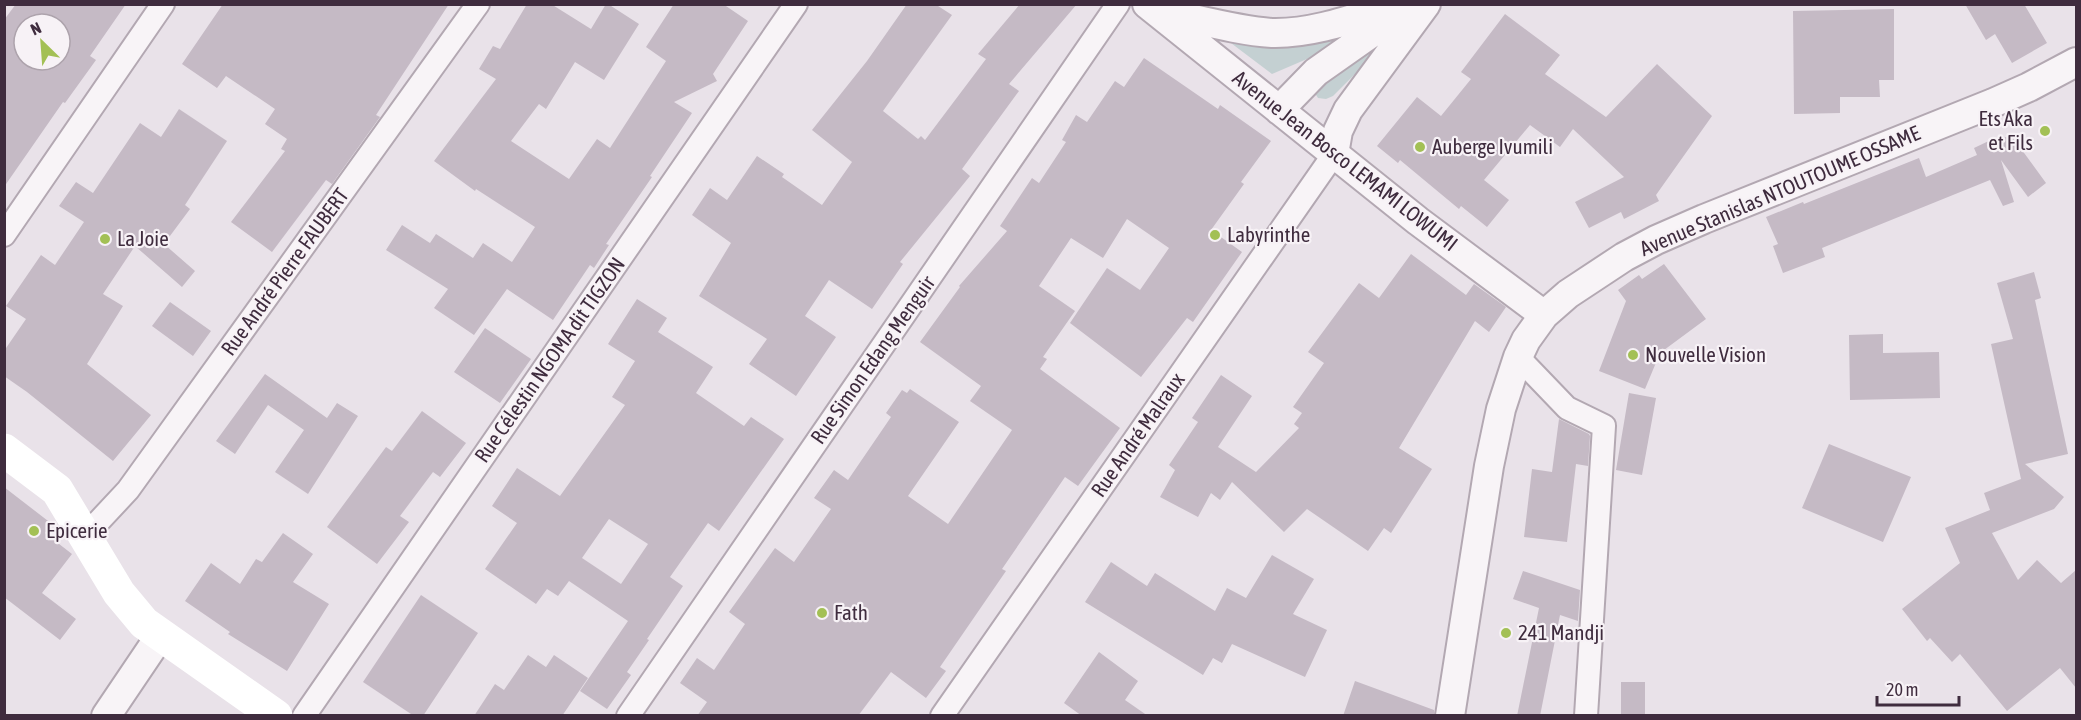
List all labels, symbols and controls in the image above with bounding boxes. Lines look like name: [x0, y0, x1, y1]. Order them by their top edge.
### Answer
north arrow: [12, 12, 72, 72]
text: N: [28, 18, 44, 39]
street label: Avenue Jean Bosco LEMAMI LOWUMI: [1229, 65, 1463, 255]
place label: Ets Aka et Fils: [1978, 106, 2033, 154]
street label: Avenue Stanislas NTOUTOUME OSSAME: [1636, 120, 1923, 260]
marker: Ets Aka et Fils: [2038, 124, 2052, 138]
place label: Auberge Ivumili: [1432, 134, 1553, 158]
marker: Auberge Ivumili: [1413, 140, 1427, 154]
street label: Rue André Pierre FAUBERT: [216, 183, 353, 360]
place label: Labyrinthe: [1227, 222, 1310, 246]
place label: La Joie: [117, 226, 169, 250]
marker: Labyrinthe: [1208, 228, 1222, 242]
marker: La Joie: [98, 232, 112, 246]
street label: Rue Célestin NGOMA dit TIGZON: [469, 252, 629, 467]
street label: Rue Simon Edang Menguir: [805, 270, 940, 448]
place label: Nouvelle Vision: [1645, 342, 1766, 366]
marker: Nouvelle Vision: [1626, 348, 1640, 362]
street label: Rue André Malraux: [1086, 367, 1189, 501]
place label: Epicerie: [46, 518, 108, 542]
marker: Epicerie: [27, 524, 41, 538]
place label: Fath: [834, 600, 868, 624]
marker: Fath: [815, 606, 829, 620]
place label: 241 Mandji: [1518, 620, 1604, 644]
marker: 241 Mandji: [1499, 626, 1513, 640]
scale bar: [1877, 669, 1960, 707]
text: 20 m: [1886, 679, 1918, 700]

